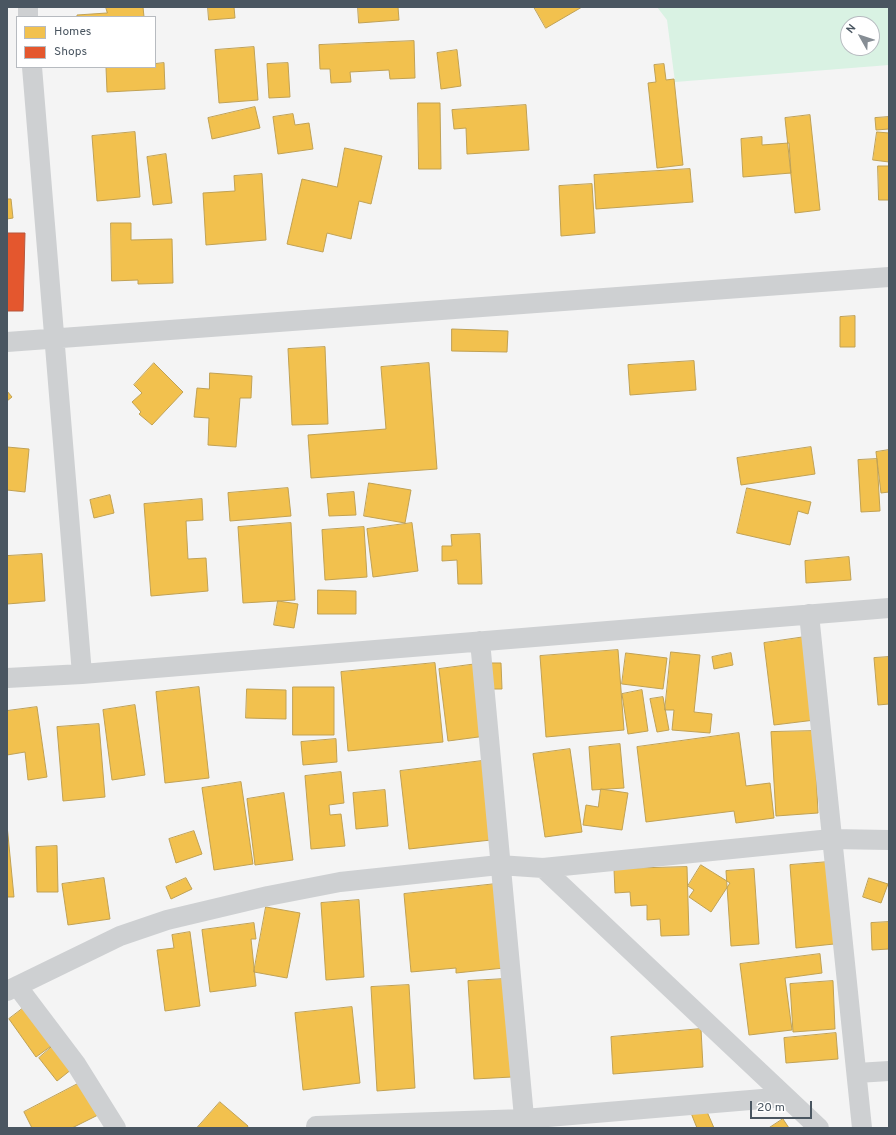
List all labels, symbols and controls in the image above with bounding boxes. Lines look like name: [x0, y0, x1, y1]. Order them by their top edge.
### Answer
legend: [16, 16, 156, 68]
north arrow: [840, 16, 880, 56]
text: N: [844, 22, 859, 37]
text: Homes: [54, 24, 91, 40]
text: Shops: [54, 44, 87, 60]
scale bar: [752, 1093, 814, 1119]
text: 20 m: [757, 1100, 785, 1116]

